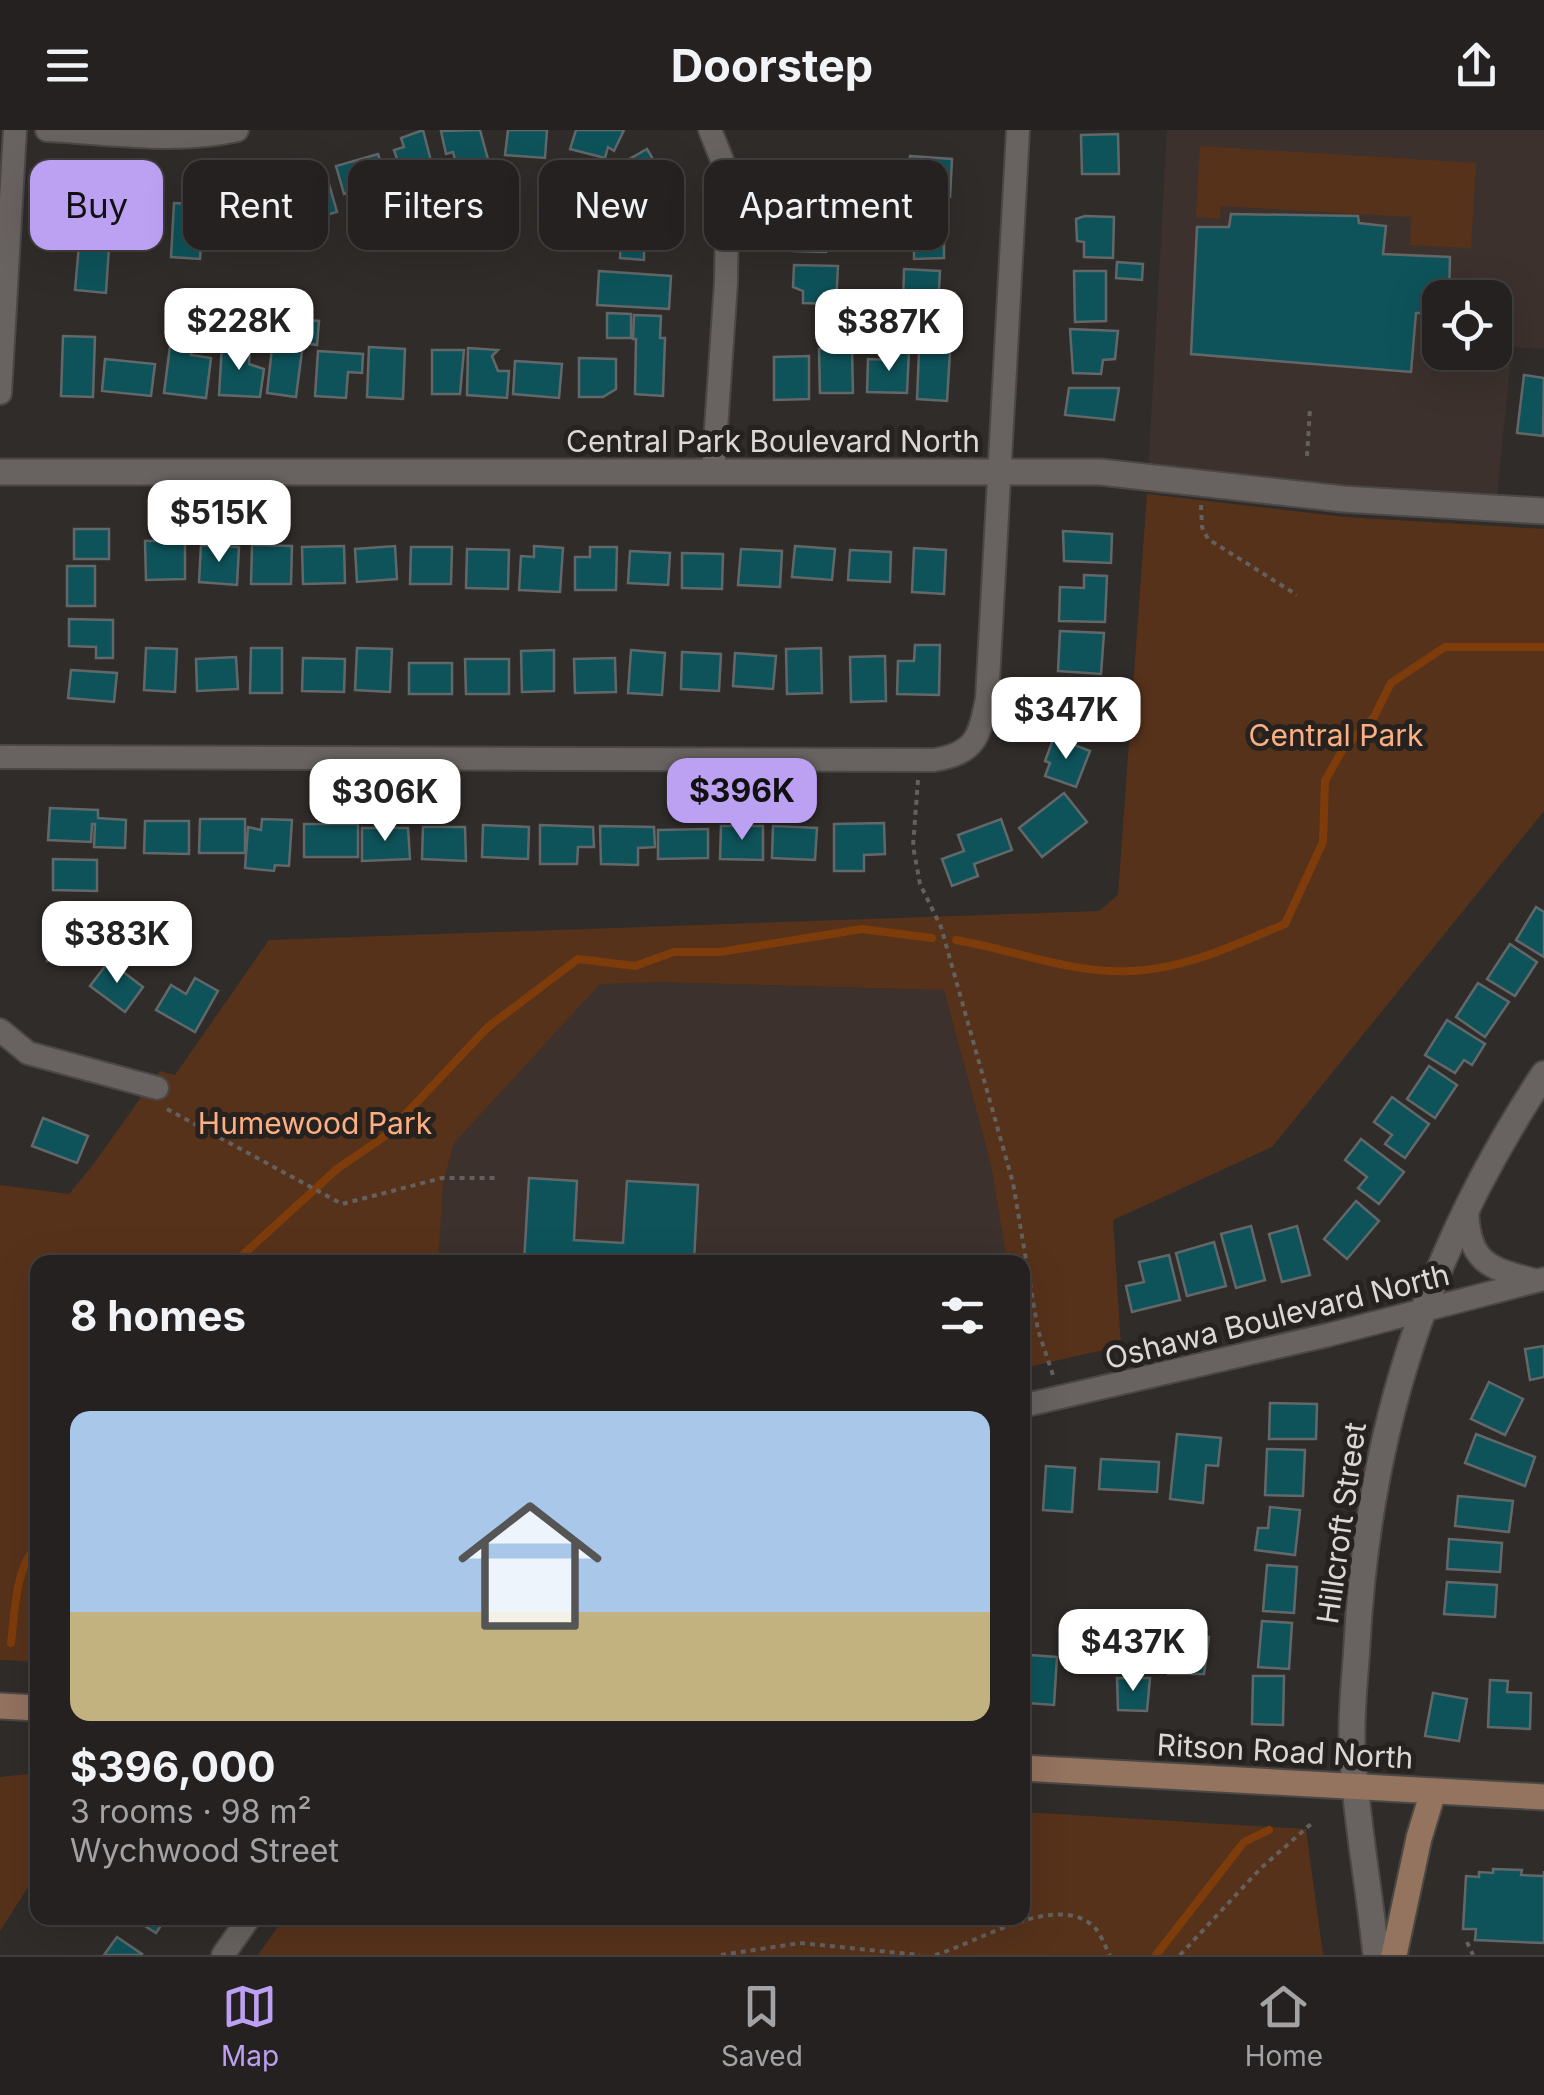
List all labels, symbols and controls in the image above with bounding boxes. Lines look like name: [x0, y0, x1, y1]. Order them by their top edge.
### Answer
icon: menu: [40, 38, 95, 93]
text: Doorstep: [671, 38, 873, 93]
icon: share: [1449, 38, 1504, 93]
chip: Buy: [30, 160, 163, 250]
chip: Rent: [183, 160, 328, 250]
chip: Filters: [348, 160, 519, 250]
chip: New: [539, 160, 684, 250]
chip: Apartment: [704, 160, 948, 250]
map controls: [1422, 280, 1512, 370]
button: locate: [1422, 280, 1512, 370]
pin: $228K: [169, 288, 309, 373]
pin: $387K: [819, 289, 959, 374]
text: $228K: [186, 301, 292, 340]
text: $387K: [837, 302, 941, 341]
street label: Central Park Boulevard North: [566, 423, 980, 459]
pin: $515K: [149, 480, 289, 565]
text: $515K: [170, 493, 268, 532]
pin: $347K: [996, 677, 1136, 762]
text: $347K: [1014, 690, 1118, 729]
park label: Central Park: [1248, 717, 1424, 753]
pin: $396K: [672, 758, 812, 843]
pin: $306K: [315, 759, 455, 844]
text: $396K: [689, 771, 795, 810]
text: $306K: [332, 772, 438, 811]
pin: $383K: [47, 901, 187, 986]
text: $383K: [64, 914, 170, 953]
park label: Humewood Park: [198, 1105, 433, 1141]
street label: Oshawa Boulevard North: [1101, 1256, 1453, 1376]
icon: filters: [935, 1288, 990, 1343]
text: 8 homes: [70, 1290, 246, 1341]
street label: Hillcroft Street: [1309, 1420, 1373, 1626]
icon: home: [440, 1476, 620, 1656]
pin: $437K: [1063, 1609, 1203, 1694]
text: $437K: [1081, 1622, 1185, 1661]
street label: Ritson Road North: [1156, 1726, 1414, 1776]
text: $396,000: [70, 1741, 276, 1792]
text: 3 rooms · 98 m²: [70, 1792, 312, 1831]
text: Wychwood Street: [70, 1831, 339, 1870]
tab: Map: [221, 1979, 279, 2073]
tab: Saved: [721, 1979, 803, 2073]
tab: Home: [1245, 1979, 1323, 2073]

